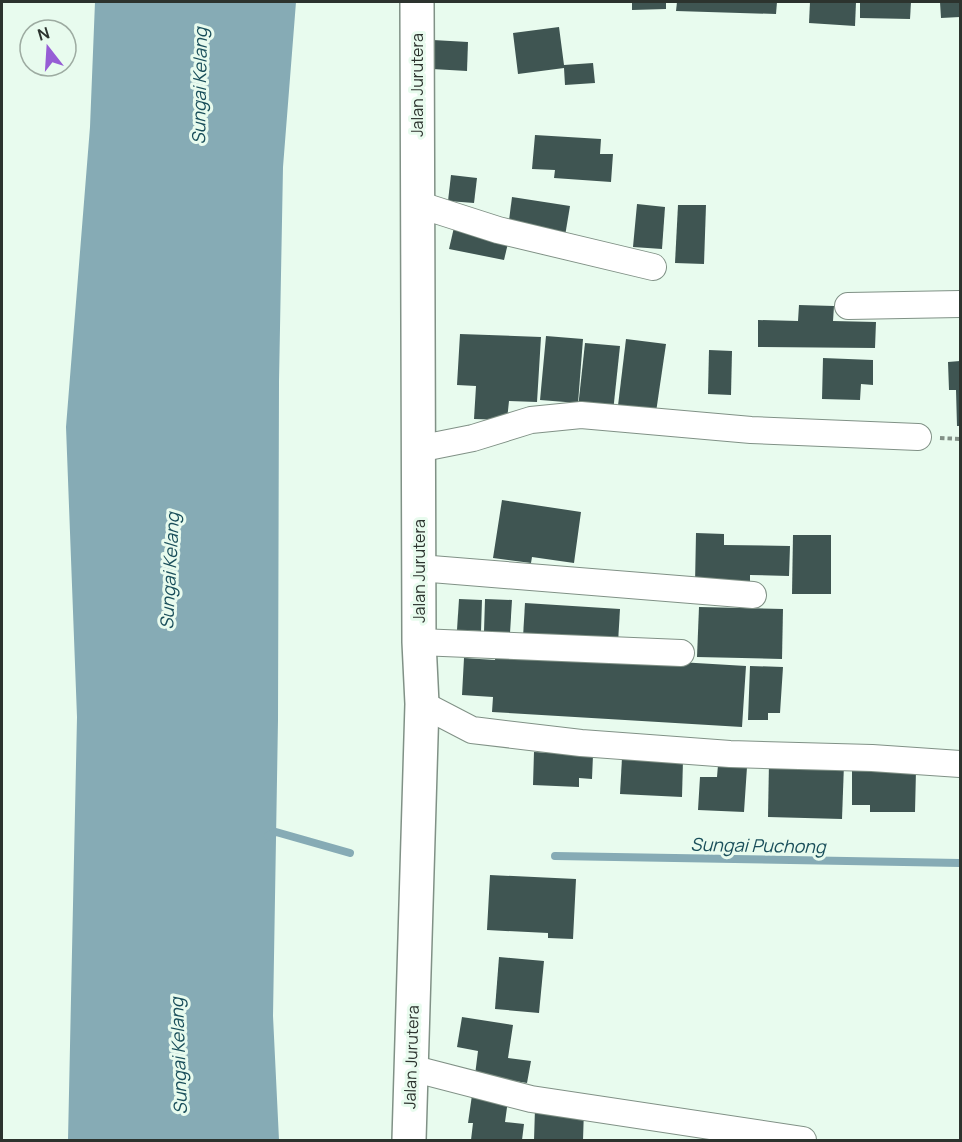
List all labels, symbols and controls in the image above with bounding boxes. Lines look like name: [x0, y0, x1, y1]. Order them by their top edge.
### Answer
north arrow: [18, 18, 78, 78]
text: N: [35, 21, 52, 46]
water label: Sungai Kelang: [186, 26, 212, 145]
street label: Jalan Jurutera: [406, 33, 428, 137]
water label: Sungai Kelang: [154, 511, 184, 630]
street label: Jalan Jurutera: [408, 519, 430, 623]
water label: Sungai Puchong: [690, 832, 827, 858]
water label: Sungai Kelang: [164, 996, 192, 1115]
street label: Jalan Jurutera: [398, 1005, 424, 1109]

